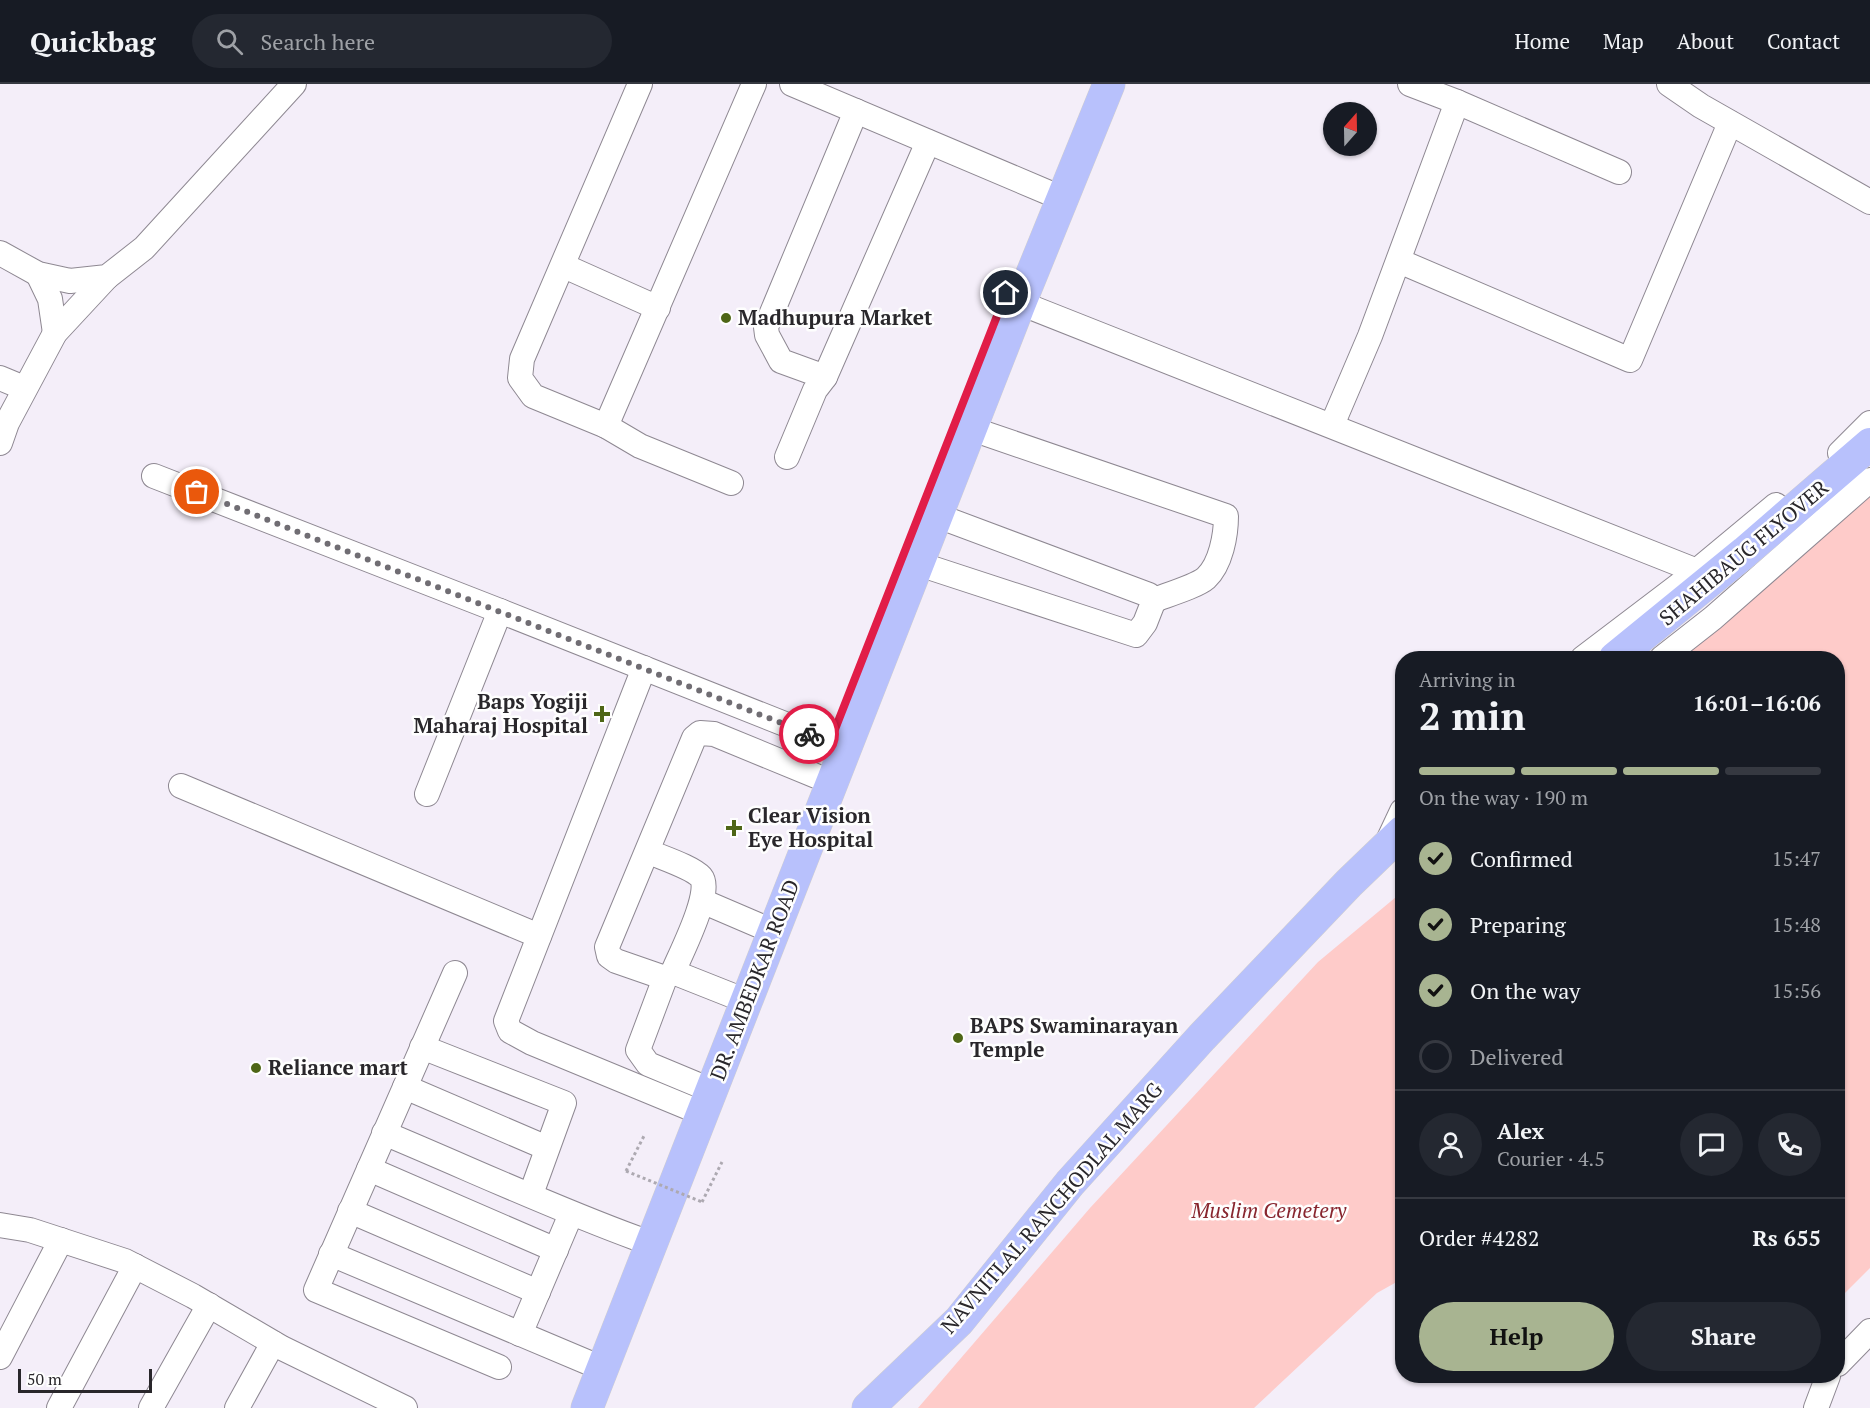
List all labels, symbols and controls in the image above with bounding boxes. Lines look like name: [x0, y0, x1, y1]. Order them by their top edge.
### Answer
search box: [192, 14, 612, 68]
text: Quickbag: [30, 23, 156, 60]
icon: search: [213, 25, 246, 58]
text: Search here: [261, 27, 375, 56]
text: Home: [1514, 27, 1570, 55]
text: Map: [1603, 27, 1644, 55]
text: About: [1677, 27, 1734, 55]
text: Contact: [1767, 27, 1840, 55]
north arrow: [1323, 102, 1377, 156]
map controls: [1323, 102, 1377, 156]
pin: [980, 267, 1031, 318]
icon: home: [989, 276, 1022, 309]
place label: Madhupura Market: [738, 303, 933, 331]
marker: Madhupura Market: [719, 311, 733, 325]
pin: [171, 466, 222, 517]
street label: SHAHIBAUG FLYOVER: [1653, 473, 1834, 631]
icon: bag: [180, 475, 213, 508]
text: Arriving in: [1419, 666, 1515, 693]
place label: Baps Yogiji Maharaj Hospital: [414, 687, 588, 739]
text: 16:01–16:06: [1693, 688, 1821, 717]
text: 2 min: [1419, 689, 1526, 741]
courier: [779, 704, 839, 764]
marker: Baps Yogiji Maharaj Hospital: [593, 705, 611, 723]
icon: bike: [793, 718, 826, 751]
text: On the way · 190 m: [1419, 784, 1588, 811]
place label: Clear Vision Eye Hospital: [748, 801, 873, 853]
marker: Clear Vision Eye Hospital: [725, 819, 743, 837]
icon: check: [1419, 842, 1452, 875]
text: Confirmed: [1470, 844, 1573, 873]
text: 15:47: [1772, 845, 1821, 872]
street label: DR. AMBEDKAR ROAD: [703, 875, 805, 1084]
icon: check: [1419, 908, 1452, 941]
text: Preparing: [1470, 910, 1566, 939]
text: 15:48: [1772, 911, 1821, 938]
icon: check: [1419, 974, 1452, 1007]
text: On the way: [1470, 976, 1580, 1005]
text: 15:56: [1772, 977, 1821, 1004]
place label: BAPS Swaminarayan Temple: [970, 1011, 1179, 1063]
marker: BAPS Swaminarayan Temple: [951, 1031, 965, 1045]
text: Delivered: [1470, 1042, 1563, 1071]
place label: Reliance mart: [268, 1053, 409, 1081]
marker: Reliance mart: [249, 1061, 263, 1075]
street label: NAVNITLAL RANCHODLAL MARG: [934, 1075, 1169, 1339]
button: person: [1419, 1113, 1482, 1176]
button: chat: [1680, 1113, 1743, 1176]
button: phone: [1758, 1113, 1821, 1176]
text: Alex: [1497, 1116, 1544, 1145]
text: Courier · 4.5: [1497, 1145, 1605, 1172]
park label: Muslim Cemetery: [1191, 1196, 1347, 1224]
text: Order #4282: [1419, 1223, 1539, 1252]
text: Rs 655: [1752, 1223, 1821, 1252]
button: Help: [1419, 1302, 1614, 1371]
button: Share: [1626, 1302, 1821, 1371]
scale bar: [18, 1366, 152, 1394]
text: 50 m: [27, 1368, 62, 1390]

